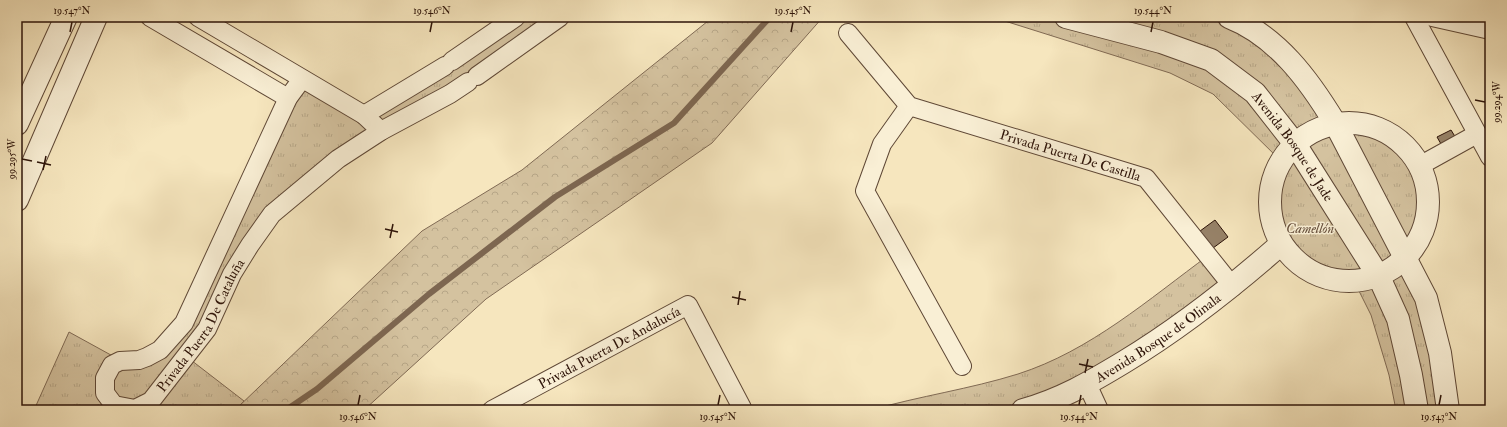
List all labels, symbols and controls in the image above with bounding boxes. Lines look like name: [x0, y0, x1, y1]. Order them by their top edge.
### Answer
text: 19.547°N: [54, 5, 90, 17]
text: 19.546°N: [413, 5, 451, 17]
text: 19.545°N: [775, 5, 811, 17]
text: 19.544°N: [1134, 5, 1172, 17]
text: 99.294°W: [1491, 80, 1503, 124]
street label: Avenida Bosque de Jade: [1248, 88, 1337, 205]
street label: Privada Puerta De Castilla: [998, 126, 1143, 185]
text: 99.295°W: [6, 138, 18, 180]
park label: Camellón: [1286, 220, 1334, 237]
street label: Privada Puerta De Cataluña: [153, 255, 249, 396]
street label: Avenida Bosque de Olinala: [1092, 289, 1225, 387]
street label: Privada Puerta De Andalucía: [535, 302, 684, 393]
text: 19.546°N: [339, 411, 377, 423]
text: 19.545°N: [700, 411, 736, 423]
text: 19.544°N: [1060, 411, 1098, 423]
text: 19.543°N: [1421, 411, 1457, 423]

